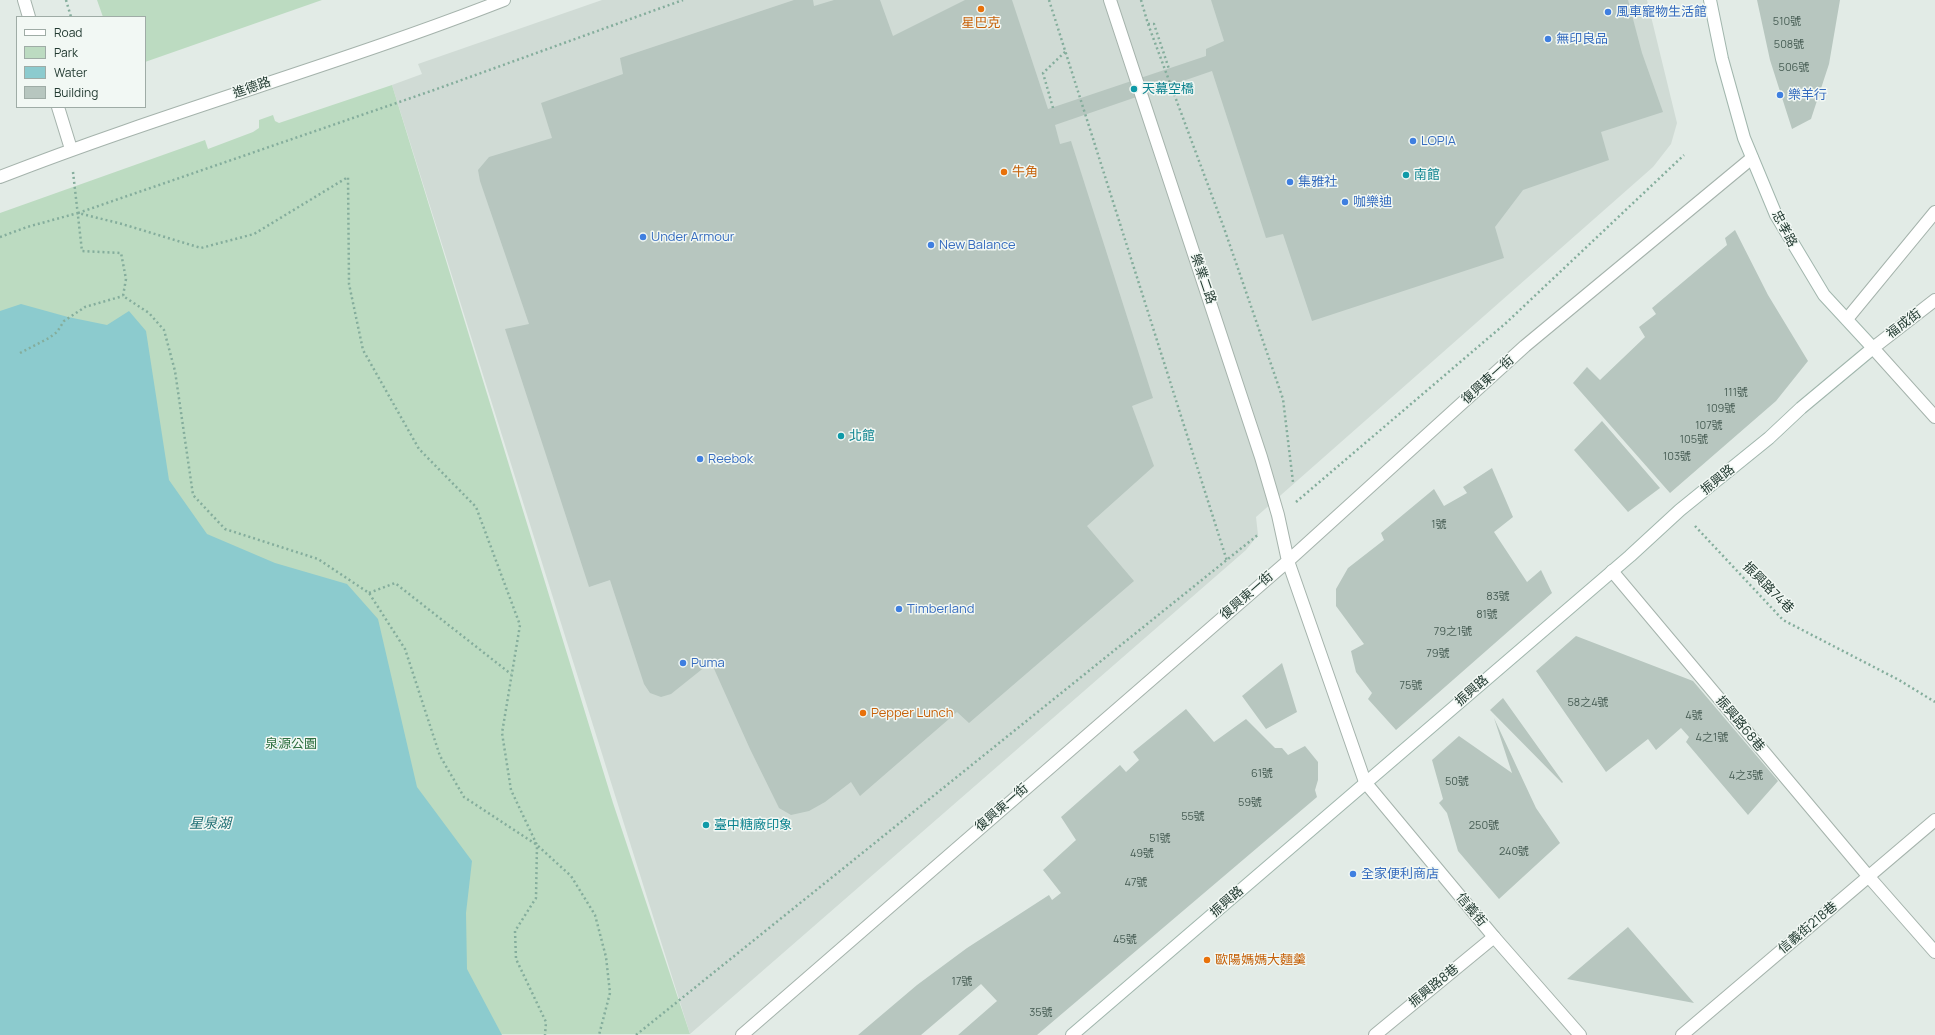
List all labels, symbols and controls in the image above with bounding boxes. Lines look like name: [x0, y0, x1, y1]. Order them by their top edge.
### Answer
marker: 星巴克: [976, 4, 986, 14]
place label: 風車寵物生活館: [1616, 4, 1707, 20]
marker: 風車寵物生活館: [1603, 7, 1613, 17]
place label: 星巴克: [962, 15, 1000, 31]
house number: 510號: [1773, 15, 1801, 29]
legend: [16, 16, 146, 108]
text: Road: [54, 24, 82, 41]
place label: 無印良品: [1556, 31, 1608, 47]
marker: 無印良品: [1543, 34, 1553, 44]
house number: 508號: [1774, 38, 1804, 52]
text: Park: [54, 44, 78, 61]
house number: 506號: [1779, 61, 1809, 75]
text: Water: [54, 64, 87, 81]
street label: 進德路: [231, 74, 273, 102]
place label: 天幕空橋: [1142, 81, 1194, 97]
text: Building: [54, 84, 98, 101]
marker: 天幕空橋: [1129, 84, 1139, 94]
place label: 樂羊行: [1788, 87, 1827, 103]
marker: 樂羊行: [1775, 90, 1785, 100]
place label: LOPIA: [1421, 133, 1456, 149]
marker: LOPIA: [1408, 136, 1418, 146]
place label: 牛角: [1012, 164, 1038, 180]
marker: 牛角: [999, 167, 1009, 177]
place label: 南館: [1414, 167, 1440, 183]
marker: 南館: [1401, 170, 1411, 180]
place label: 集雅社: [1298, 174, 1337, 190]
marker: 集雅社: [1285, 177, 1295, 187]
place label: 咖樂迪: [1353, 194, 1392, 210]
marker: 咖樂迪: [1340, 197, 1350, 207]
street label: 忠孝路: [1768, 208, 1800, 250]
place label: Under Armour: [651, 229, 734, 245]
marker: Under Armour: [638, 232, 648, 242]
place label: New Balance: [939, 237, 1016, 253]
marker: New Balance: [926, 240, 936, 250]
street label: 樂業二路: [1187, 252, 1219, 306]
street label: 福成街: [1884, 306, 1924, 342]
street label: 復興東一街: [1459, 352, 1517, 408]
house number: 111號: [1724, 386, 1748, 400]
house number: 109號: [1707, 402, 1735, 416]
house number: 107號: [1695, 419, 1723, 433]
place label: 北館: [849, 428, 875, 444]
marker: 北館: [836, 431, 846, 441]
house number: 105號: [1680, 433, 1708, 447]
house number: 103號: [1663, 450, 1691, 464]
place label: Reebok: [708, 451, 753, 467]
marker: Reebok: [695, 454, 705, 464]
street label: 振興路: [1698, 462, 1738, 498]
house number: 1號: [1431, 518, 1447, 532]
street label: 振興路74巷: [1739, 559, 1797, 617]
street label: 復興東一街: [1217, 569, 1277, 623]
house number: 83號: [1486, 590, 1510, 604]
place label: Timberland: [907, 601, 974, 617]
marker: Timberland: [894, 604, 904, 614]
house number: 81號: [1476, 608, 1498, 622]
house number: 79之1號: [1434, 625, 1472, 639]
house number: 79號: [1426, 647, 1450, 661]
place label: Puma: [691, 655, 725, 671]
marker: Puma: [678, 658, 688, 668]
street label: 振興路: [1452, 672, 1492, 710]
house number: 75號: [1400, 679, 1422, 693]
street label: 振興路68巷: [1712, 693, 1768, 755]
house number: 58之4號: [1567, 696, 1609, 710]
place label: Pepper Lunch: [871, 705, 953, 721]
marker: Pepper Lunch: [858, 708, 868, 718]
house number: 4號: [1685, 709, 1703, 723]
house number: 4之1號: [1696, 731, 1728, 745]
park label: 泉源公園: [265, 736, 317, 752]
house number: 61號: [1251, 767, 1273, 781]
house number: 4之3號: [1729, 769, 1763, 783]
house number: 50號: [1445, 775, 1469, 789]
street label: 復興東一街: [972, 781, 1032, 835]
house number: 59號: [1238, 796, 1262, 810]
house number: 55號: [1181, 810, 1205, 824]
water label: 星泉湖: [189, 816, 231, 832]
place label: 臺中糖廠印象: [714, 817, 792, 833]
house number: 250號: [1469, 819, 1499, 833]
marker: 臺中糖廠印象: [701, 820, 711, 830]
house number: 51號: [1149, 832, 1171, 846]
house number: 240號: [1499, 845, 1529, 859]
house number: 49號: [1130, 847, 1154, 861]
place label: 全家便利商店: [1361, 866, 1439, 882]
marker: 全家便利商店: [1348, 869, 1358, 879]
house number: 47號: [1124, 876, 1148, 890]
street label: 振興路: [1207, 883, 1247, 921]
street label: 信義街: [1452, 890, 1490, 930]
street label: 信義街218巷: [1775, 899, 1841, 957]
house number: 45號: [1113, 933, 1137, 947]
place label: 歐陽媽媽大麵羹: [1215, 952, 1306, 968]
marker: 歐陽媽媽大麵羹: [1202, 955, 1212, 965]
street label: 振興路8巷: [1406, 961, 1462, 1011]
house number: 17號: [952, 975, 972, 989]
house number: 35號: [1029, 1006, 1053, 1020]

